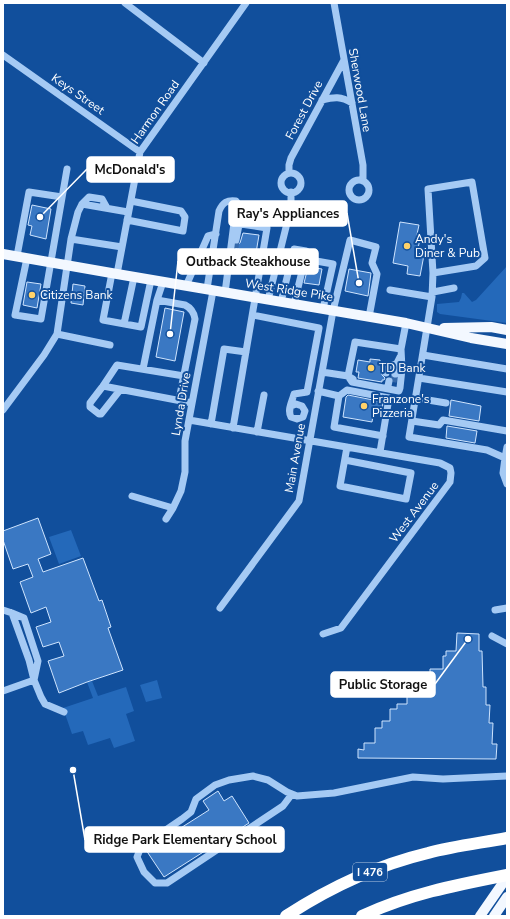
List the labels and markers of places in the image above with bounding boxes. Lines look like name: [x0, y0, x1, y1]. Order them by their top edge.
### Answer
callout: McDonald's: [87, 157, 174, 182]
callout: Ray's Appliances: [229, 201, 347, 226]
place label: Andy's Diner & Pub: [415, 231, 480, 261]
marker: Andy's Diner & Pub: [402, 241, 412, 251]
callout: Outback Steakhouse: [178, 249, 318, 274]
place label: Citizens Bank: [40, 287, 114, 303]
marker: Citizens Bank: [27, 290, 37, 300]
place label: TD Bank: [379, 360, 427, 376]
marker: TD Bank: [366, 363, 376, 373]
place label: Franzone's Pizzeria: [372, 391, 430, 421]
marker: Franzone's Pizzeria: [359, 401, 369, 411]
callout: Public Storage: [331, 672, 435, 697]
callout: Ridge Park Elementary School: [85, 827, 284, 852]

